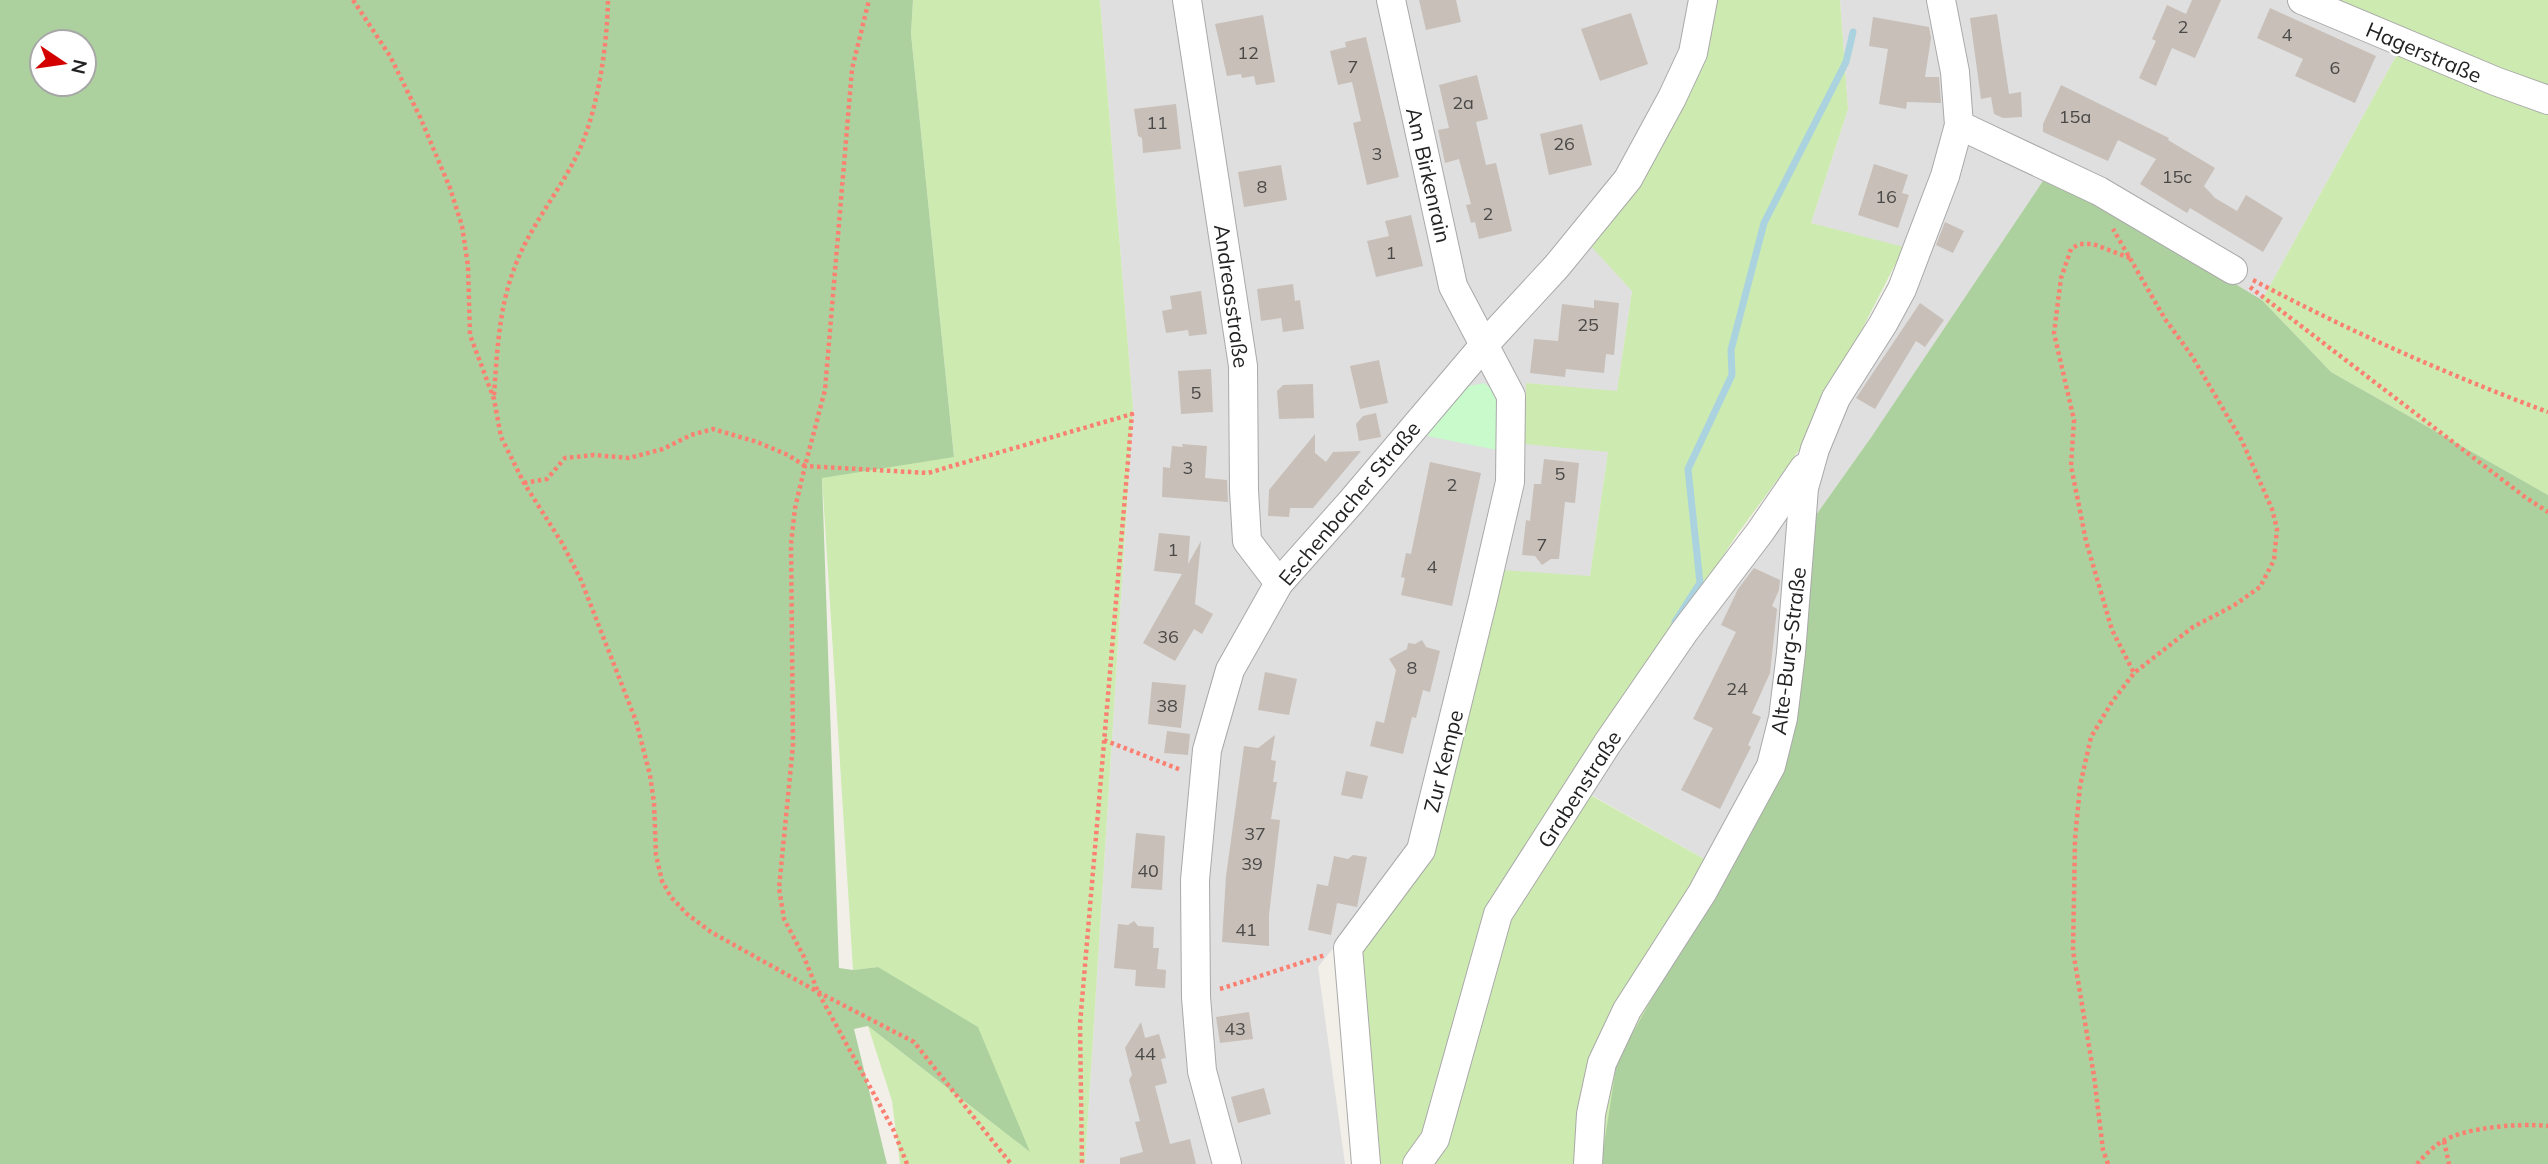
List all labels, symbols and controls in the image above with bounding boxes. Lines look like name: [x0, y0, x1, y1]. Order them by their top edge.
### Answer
house number: 2: [2178, 15, 2188, 38]
street label: Hagerstraße: [2362, 16, 2486, 88]
house number: 4: [2282, 23, 2293, 46]
north arrow: [28, 28, 98, 98]
house number: 12: [1237, 41, 1259, 64]
house number: 7: [1348, 55, 1358, 78]
house number: 6: [2330, 56, 2340, 79]
text: N: [66, 57, 93, 77]
house number: 2a: [1452, 91, 1474, 114]
street label: Am Birkenrain: [1401, 105, 1457, 245]
house number: 15a: [2059, 105, 2091, 128]
house number: 11: [1146, 111, 1168, 134]
house number: 26: [1553, 132, 1575, 155]
house number: 3: [1372, 142, 1382, 165]
house number: 15c: [2162, 165, 2192, 188]
house number: 8: [1257, 175, 1267, 198]
house number: 16: [1875, 185, 1897, 208]
house number: 2: [1483, 202, 1493, 225]
street label: Andreasstraße: [1209, 222, 1255, 370]
house number: 1: [1386, 241, 1396, 264]
house number: 25: [1577, 313, 1599, 336]
house number: 5: [1191, 381, 1202, 404]
street label: Eschenbacher Straße: [1273, 415, 1425, 591]
house number: 3: [1183, 456, 1193, 479]
house number: 5: [1555, 462, 1566, 485]
house number: 2: [1447, 473, 1457, 496]
house number: 7: [1537, 533, 1547, 556]
house number: 1: [1168, 538, 1178, 561]
house number: 4: [1427, 555, 1438, 578]
street label: Alte-Burg-Straße: [1765, 566, 1811, 736]
house number: 36: [1157, 625, 1179, 648]
house number: 8: [1407, 656, 1417, 679]
house number: 24: [1726, 677, 1748, 700]
house number: 38: [1156, 694, 1178, 717]
street label: Zur Kempe: [1418, 707, 1468, 815]
street label: Grabenstraße: [1532, 726, 1626, 852]
house number: 37: [1244, 822, 1266, 845]
house number: 39: [1241, 852, 1263, 875]
house number: 40: [1137, 859, 1159, 882]
house number: 41: [1235, 918, 1257, 941]
house number: 43: [1224, 1017, 1246, 1040]
house number: 44: [1134, 1042, 1156, 1065]

